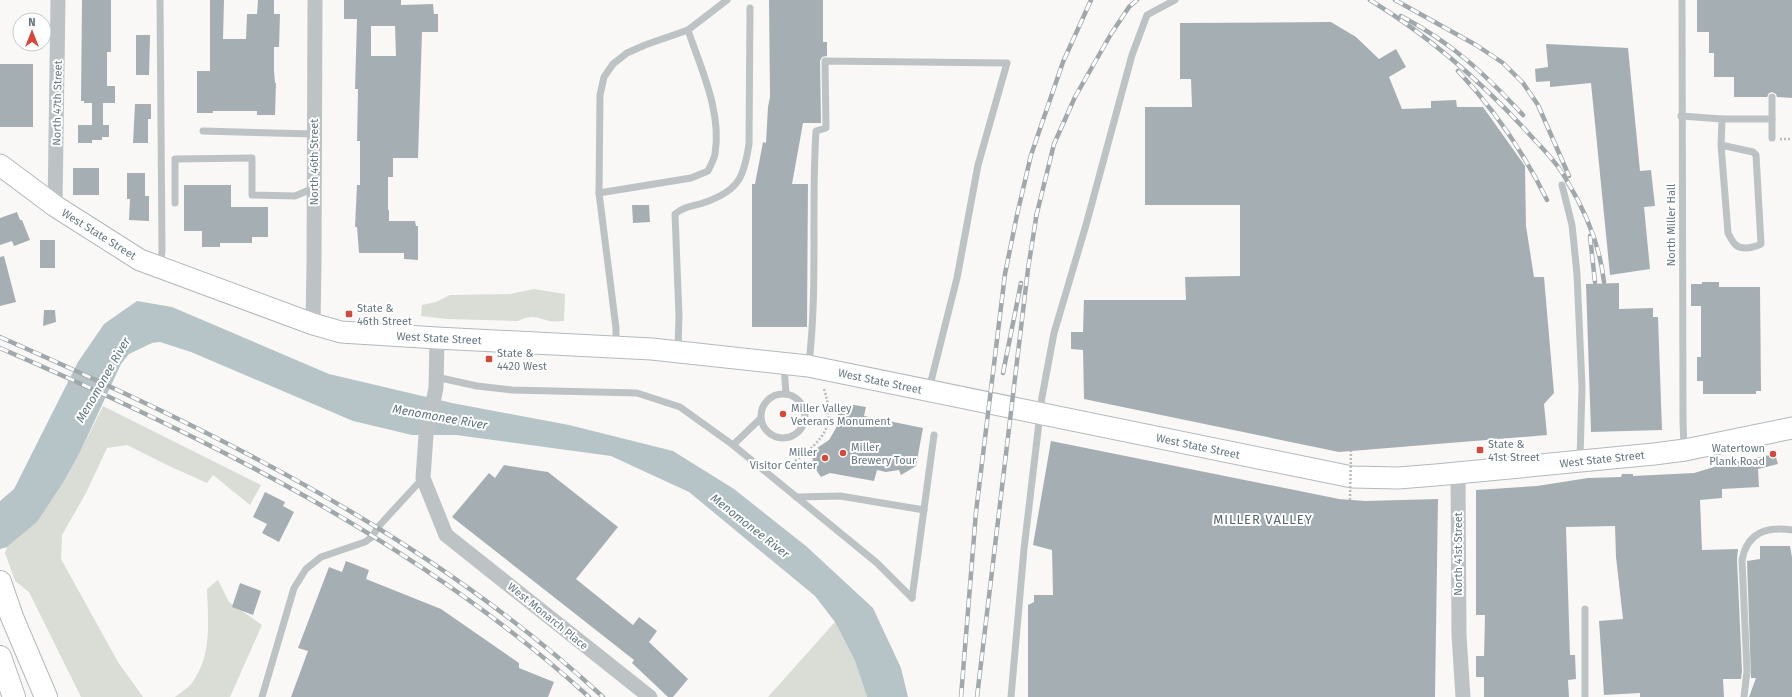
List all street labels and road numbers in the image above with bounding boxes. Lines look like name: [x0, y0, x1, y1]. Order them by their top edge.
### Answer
street label: North 47th Street: [50, 60, 65, 146]
street label: North 46th Street: [308, 119, 321, 205]
street label: North Miller Hall: [1665, 184, 1678, 266]
street label: West State Street: [59, 206, 138, 263]
street label: West State Street: [396, 330, 482, 347]
street label: West State Street: [837, 366, 923, 397]
street label: West State Street: [1155, 431, 1241, 462]
street label: West State Street: [1559, 449, 1645, 470]
street label: North 41st Street: [1452, 512, 1465, 596]
street label: West Monarch Place: [505, 580, 590, 653]

